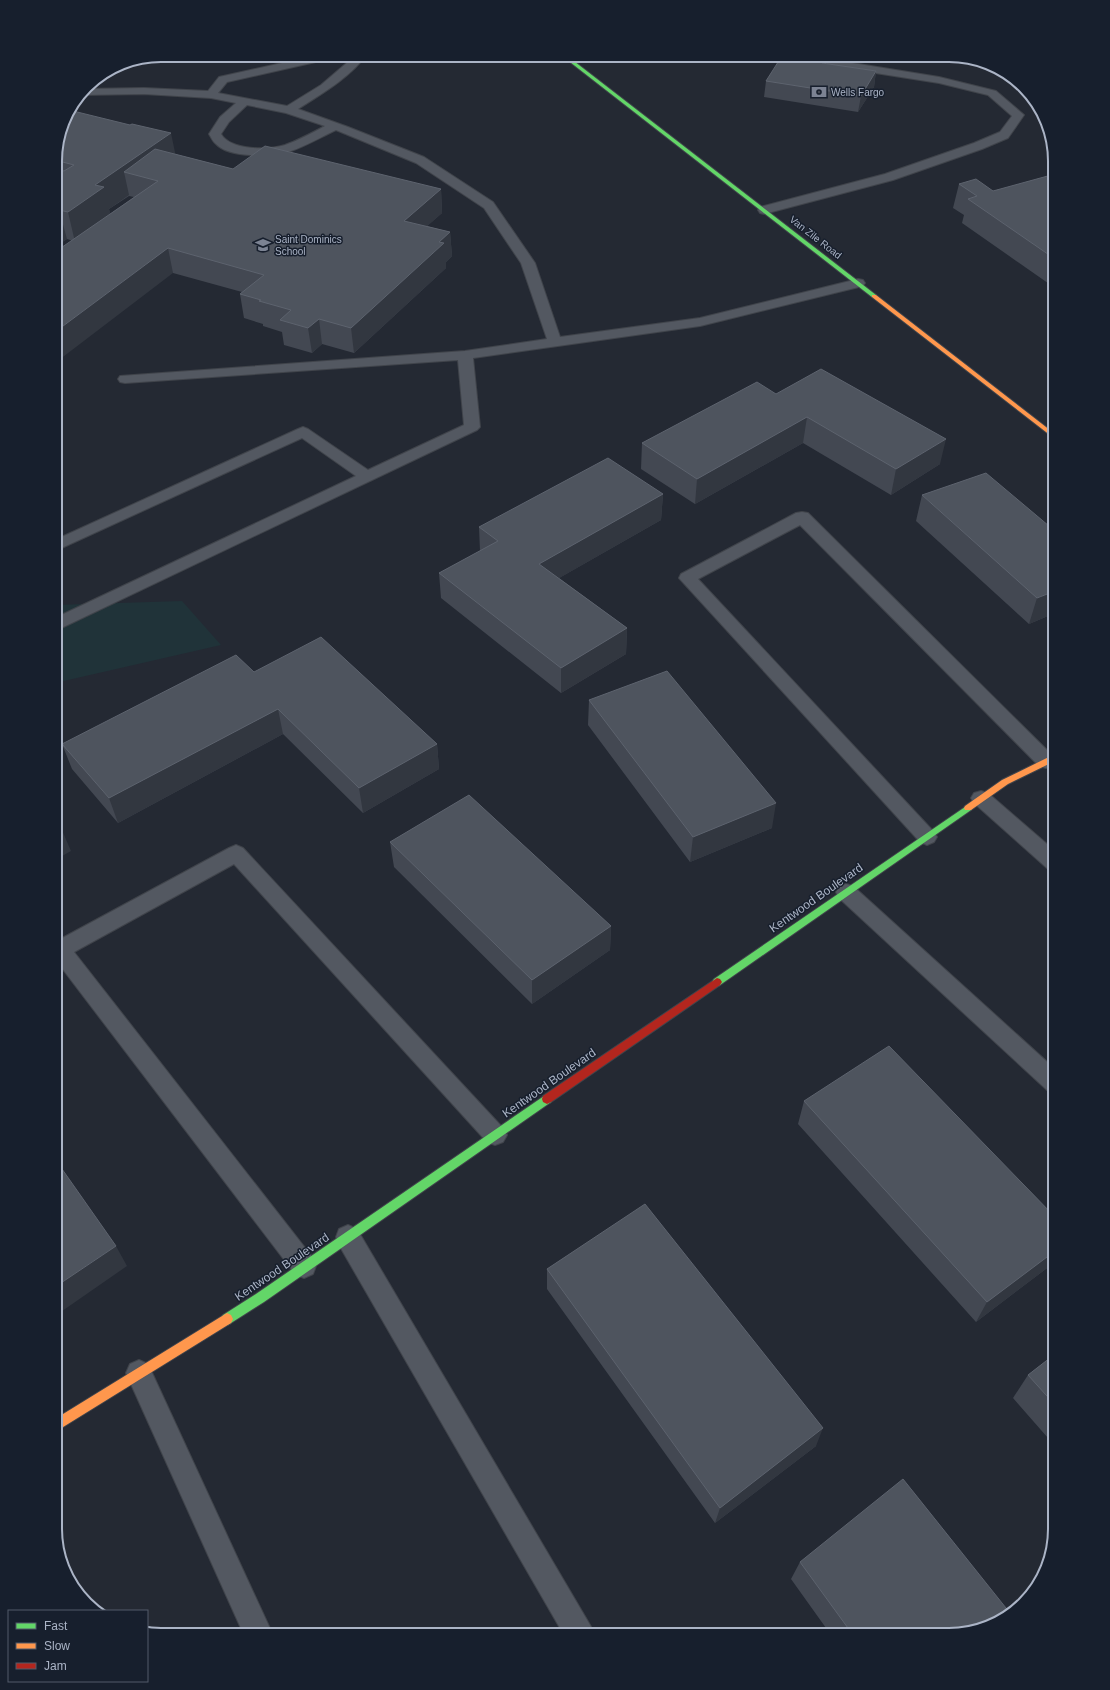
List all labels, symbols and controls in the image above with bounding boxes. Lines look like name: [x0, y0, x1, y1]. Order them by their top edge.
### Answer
bank icon: Wells Fargo: [810, 83, 828, 101]
place label: Wells Fargo: [831, 87, 885, 98]
street label: Van Zile Road: [788, 214, 844, 261]
place label: Saint Dominics School: [275, 234, 342, 257]
school or university icon: Saint Dominics School: [254, 236, 272, 254]
street label: Kentwood Boulevard: [767, 861, 865, 935]
street label: Kentwood Boulevard: [500, 1046, 598, 1120]
street label: Kentwood Boulevard: [232, 1230, 332, 1304]
legend: [8, 1610, 148, 1682]
text: Fast: [44, 1619, 68, 1633]
text: Slow: [44, 1639, 70, 1653]
text: Jam: [44, 1659, 67, 1673]

